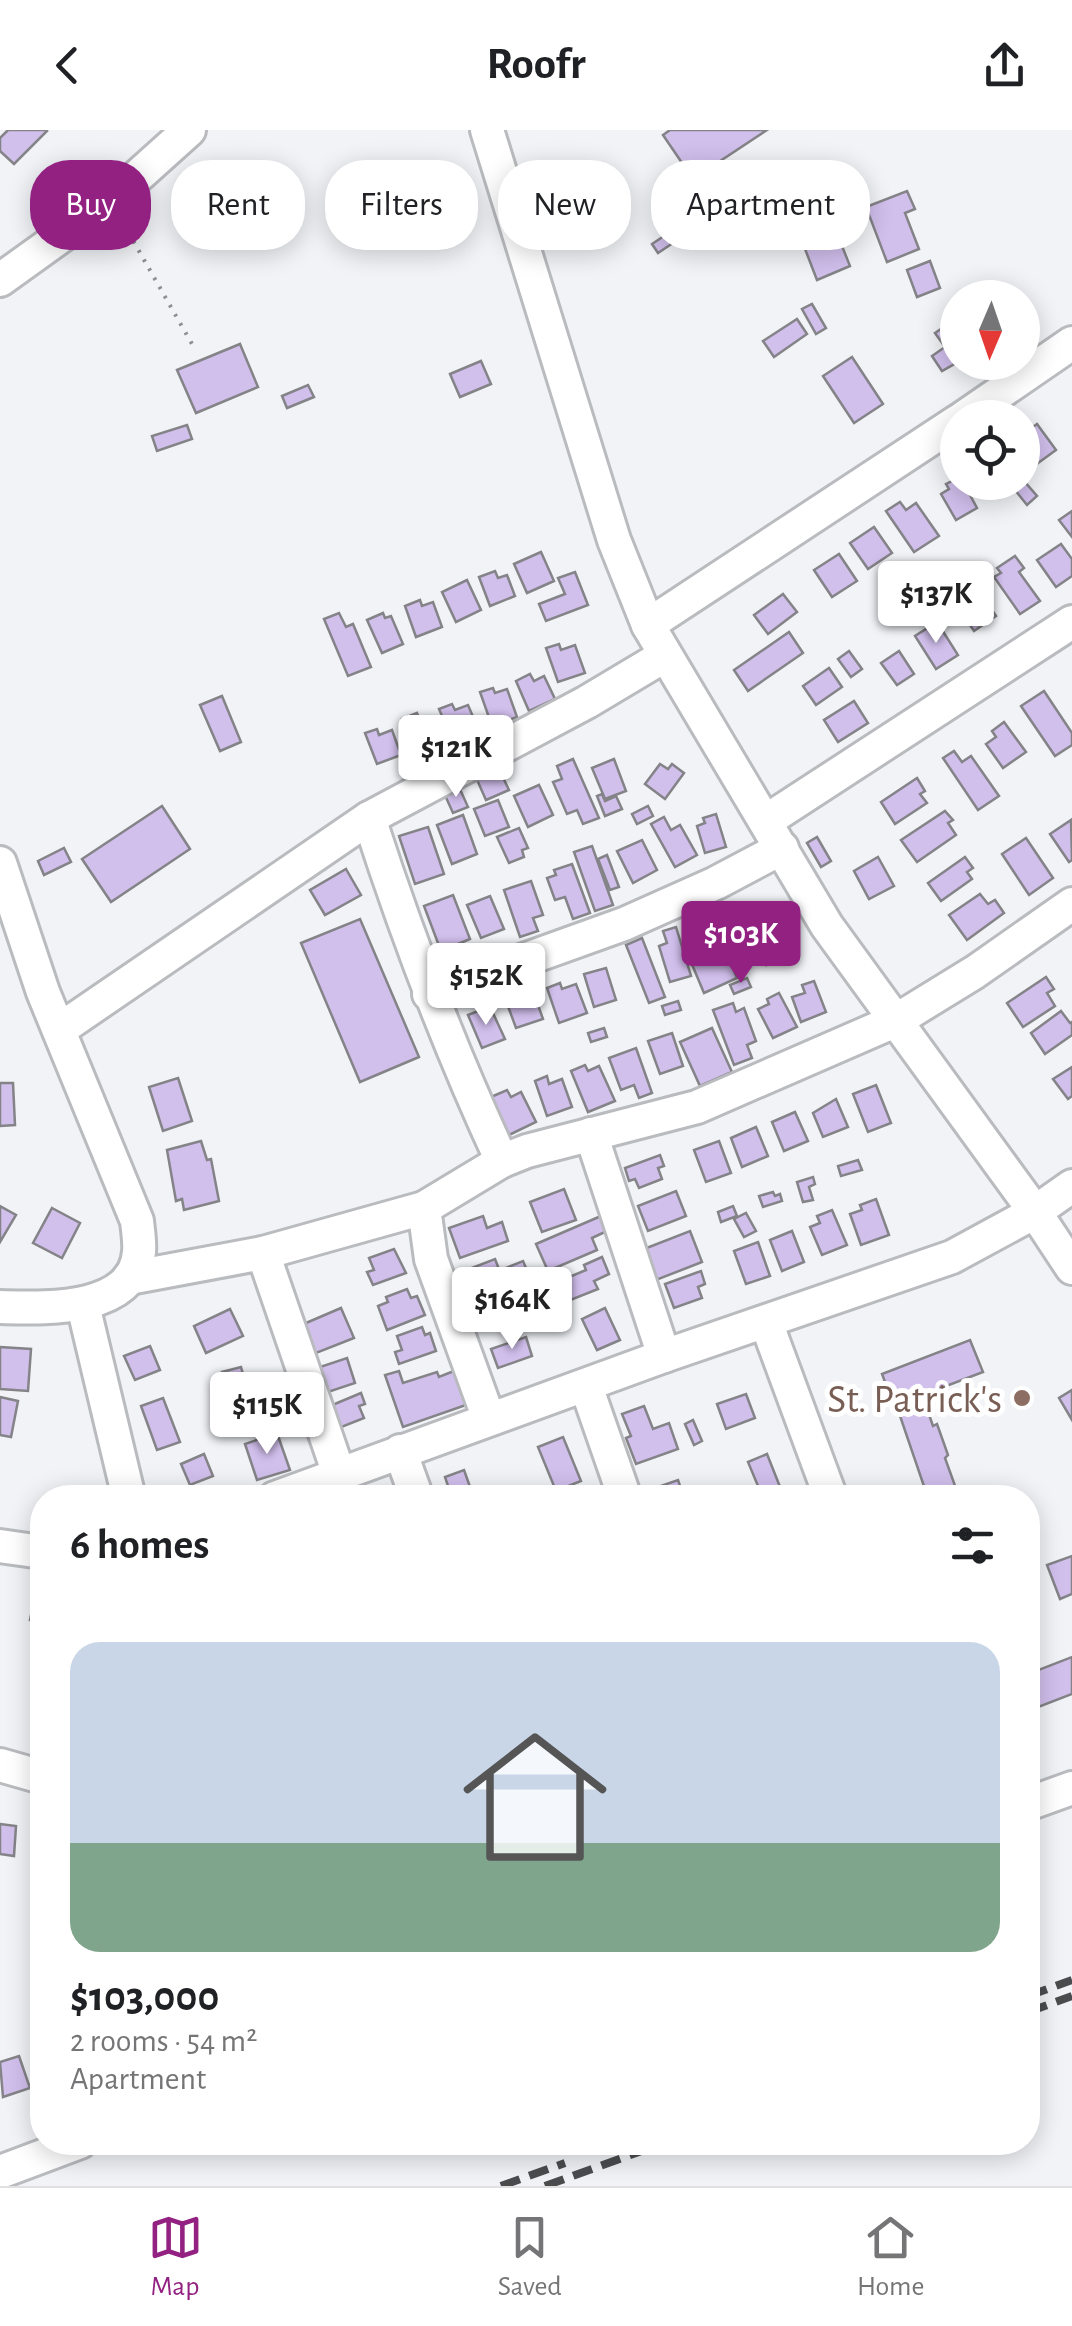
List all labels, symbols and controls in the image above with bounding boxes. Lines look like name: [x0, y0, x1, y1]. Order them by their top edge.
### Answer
icon: back: [40, 38, 95, 93]
icon: share: [977, 38, 1032, 93]
text: Roofr: [486, 42, 586, 87]
chip: Buy: [30, 160, 151, 250]
chip: Rent: [171, 160, 305, 250]
chip: Filters: [325, 160, 478, 250]
chip: New: [498, 160, 631, 250]
chip: Apartment: [651, 160, 870, 250]
north arrow: [940, 280, 1040, 380]
map controls: [940, 280, 1040, 500]
button: locate: [940, 400, 1040, 500]
pin: $137K: [866, 561, 1006, 646]
text: $137K: [900, 577, 972, 609]
pin: $121K: [386, 715, 526, 800]
text: $121K: [420, 731, 492, 763]
pin: $103K: [671, 901, 811, 986]
text: $103K: [703, 917, 779, 949]
pin: $152K: [416, 943, 556, 1028]
text: $152K: [449, 959, 523, 991]
pin: $164K: [442, 1267, 582, 1352]
text: $164K: [474, 1283, 550, 1315]
pin: $115K: [197, 1372, 337, 1457]
place label: St. Patrick's: [827, 1380, 1002, 1420]
marker: St. Patrick's: [1011, 1387, 1033, 1409]
text: $115K: [232, 1388, 302, 1420]
icon: filters: [945, 1518, 1000, 1573]
text: 6 homes: [70, 1524, 209, 1566]
icon: home: [445, 1707, 625, 1887]
text: $103,000: [70, 1976, 219, 2018]
text: 2 rooms · 54 m²: [70, 2025, 257, 2057]
text: Apartment: [70, 2063, 206, 2095]
tab: Map: [148, 2210, 203, 2304]
tab: Saved: [498, 2210, 562, 2304]
tab: Home: [857, 2210, 924, 2304]

